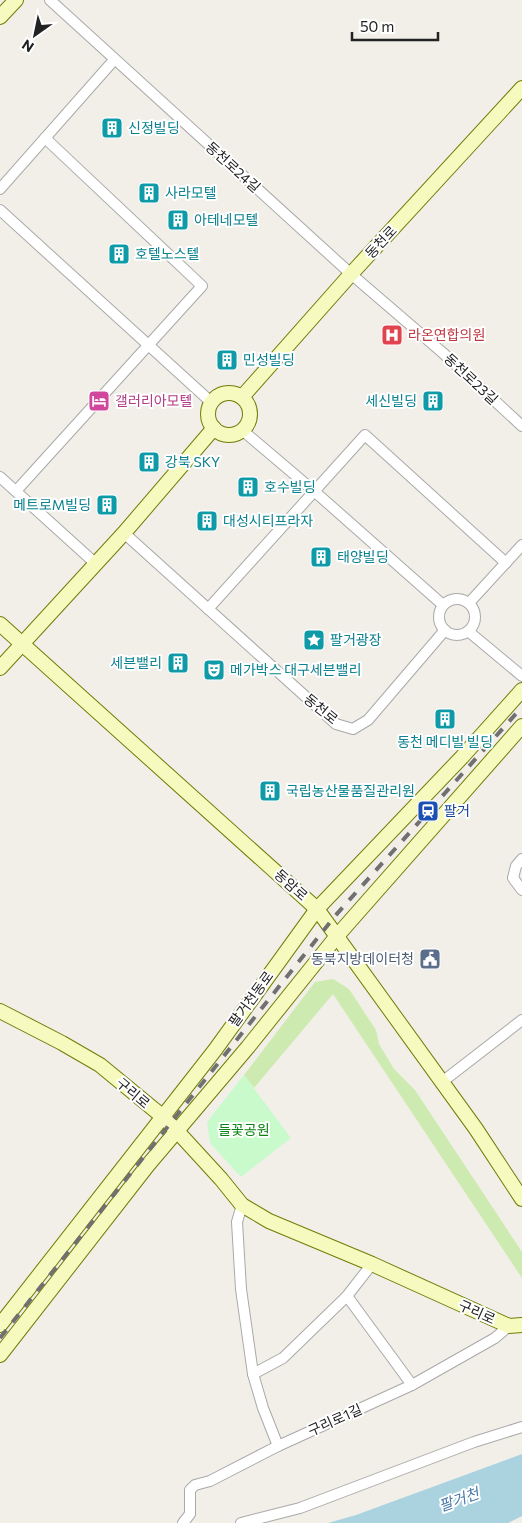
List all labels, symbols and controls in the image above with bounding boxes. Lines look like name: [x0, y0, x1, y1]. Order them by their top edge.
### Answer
north arrow: [10, 10, 60, 60]
scale bar: [352, 10, 438, 42]
text: 50 m: [360, 17, 394, 35]
text: N: [19, 36, 37, 56]
building icon: 신정빌딩: [100, 116, 124, 140]
place label: 신정빌딩: [128, 119, 180, 136]
street label: 동천로24길: [203, 138, 264, 196]
building icon: 사라모텔: [137, 181, 161, 205]
place label: 사라모텔: [165, 184, 217, 201]
building icon: 아테네모텔: [166, 208, 190, 232]
place label: 아테네모텔: [194, 211, 258, 228]
street label: 동천로: [361, 222, 400, 262]
building icon: 호텔노스텔: [107, 242, 131, 266]
place label: 호텔노스텔: [135, 245, 199, 262]
hospital icon: 라온연합의원: [380, 323, 404, 347]
place label: 라온연합의원: [408, 326, 485, 343]
building icon: 민성빌딩: [215, 348, 239, 372]
street label: 동천로23길: [441, 349, 502, 408]
place label: 민성빌딩: [243, 351, 295, 368]
hotel icon: 갤러리아모텔: [87, 389, 111, 413]
building icon: 세신빌딩: [421, 389, 445, 413]
place label: 갤러리아모텔: [115, 392, 192, 409]
place label: 세신빌딩: [365, 392, 417, 409]
building icon: 강북 SKY: [137, 450, 161, 474]
place label: 강북 SKY: [165, 453, 220, 470]
building icon: 호수빌딩: [236, 475, 260, 499]
place label: 호수빌딩: [264, 478, 316, 495]
building icon: 메트로M빌딩: [95, 493, 119, 517]
place label: 메트로M빌딩: [13, 496, 91, 513]
building icon: 대성시티프라자: [195, 509, 219, 533]
place label: 대성시티프라자: [223, 512, 313, 529]
building icon: 태양빌딩: [309, 545, 333, 569]
place label: 태양빌딩: [337, 548, 389, 565]
place icon: 팔거광장: [302, 628, 326, 652]
place label: 팔거광장: [330, 631, 382, 648]
building icon: 세븐밸리: [166, 651, 190, 675]
place label: 세븐밸리: [110, 654, 162, 671]
theatre icon: 메가박스 대구세븐밸리: [202, 658, 226, 682]
place label: 메가박스 대구세븐밸리: [230, 661, 361, 678]
street label: 동천로: [301, 690, 342, 727]
building icon: 동천 메디빌 빌딩: [433, 707, 457, 731]
place label: 동천 메디빌 빌딩: [397, 733, 493, 750]
building icon: 국립농산물품질관리원: [258, 779, 282, 803]
place label: 국립농산물품질관리원: [286, 782, 415, 799]
station icon: 팔거: [416, 799, 440, 823]
place label: 팔거: [444, 802, 470, 819]
street label: 동암로: [271, 865, 311, 904]
public building icon: 동북지방데이터청: [418, 947, 442, 971]
place label: 동북지방데이터청: [311, 950, 414, 967]
street label: 팔거천동로: [225, 968, 276, 1030]
street label: 구리로: [113, 1074, 154, 1112]
park label: 들꽃공원: [218, 1121, 270, 1138]
street label: 구리로: [456, 1296, 498, 1327]
street label: 구리로1길: [305, 1400, 365, 1439]
water label: 팔거천: [436, 1483, 483, 1515]

